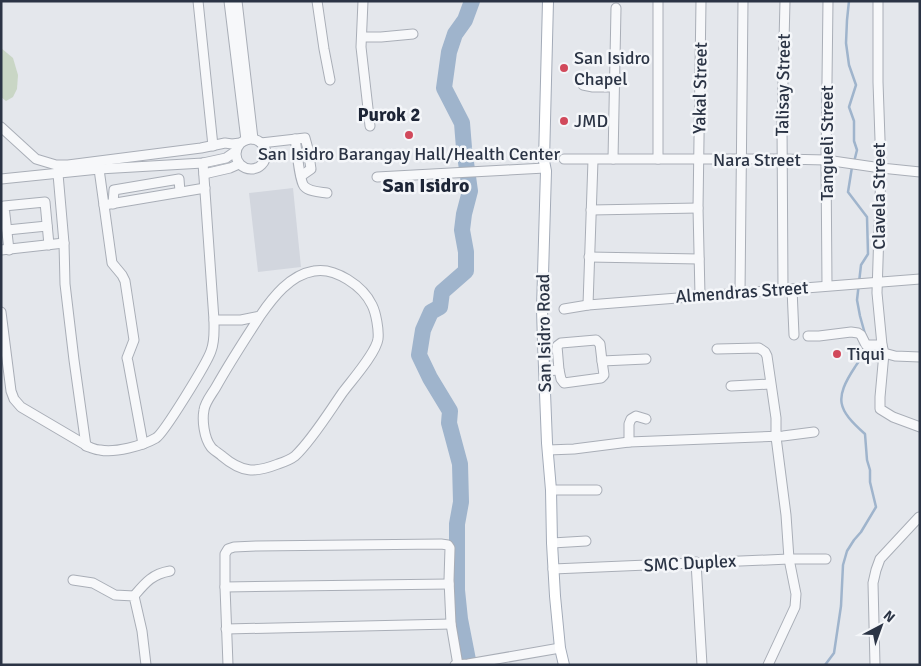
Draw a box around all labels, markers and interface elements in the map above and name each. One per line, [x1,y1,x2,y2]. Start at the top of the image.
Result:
street label: Talisay Street [771,33,795,137]
street label: Yakal Street [688,42,712,134]
place label: San Isidro Chapel [574,47,650,90]
marker: San Isidro Chapel [558,62,570,74]
street label: Tangueli Street [816,85,838,201]
district label: Purok 2 [358,103,421,127]
place label: JMD [574,110,608,132]
marker: JMD [558,115,570,127]
marker: San Isidro Barangay Hall/Health Center [403,129,415,141]
street label: Clavela Street [868,142,890,250]
place label: San Isidro Barangay Hall/Health Center [258,143,560,165]
street label: Nara Street [713,149,801,171]
district label: San Isidro [383,173,469,198]
street label: San Isidro Road [532,273,556,393]
street label: Almendras Street [675,276,809,308]
place label: Tiqui [847,343,885,365]
marker: Tiqui [831,348,843,360]
street label: SMC Duplex [643,550,738,576]
north arrow [856,601,906,651]
text: N [880,607,898,626]

